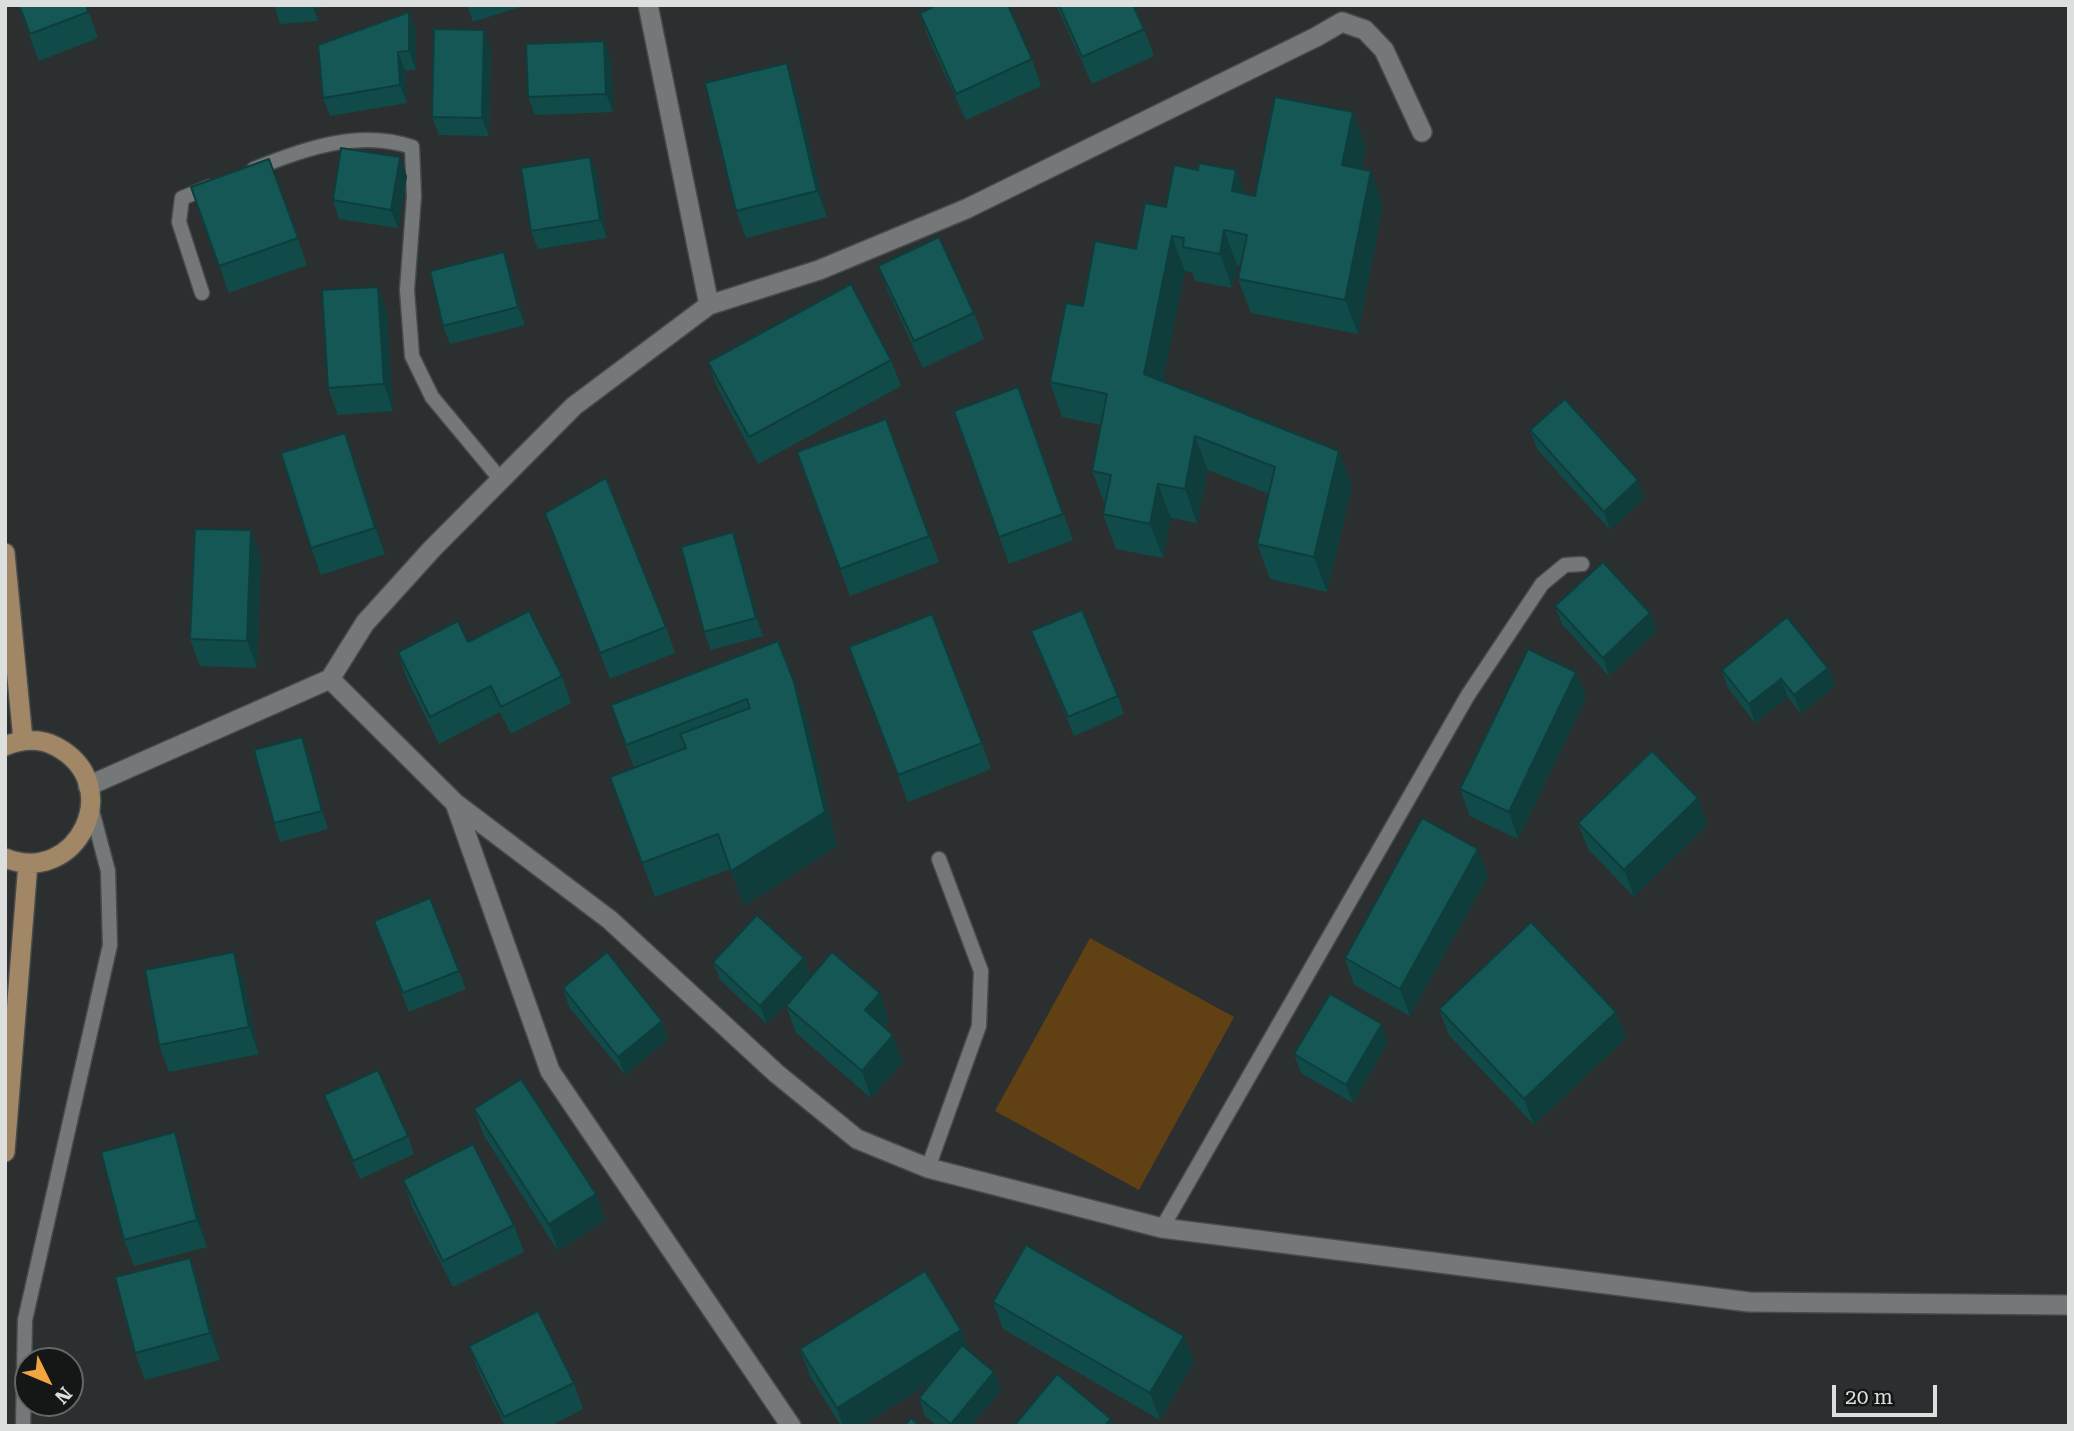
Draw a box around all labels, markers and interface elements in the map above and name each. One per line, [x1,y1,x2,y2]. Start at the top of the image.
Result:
north arrow [14,1347,84,1417]
scale bar [1836,1372,1941,1416]
text: N [50,1382,77,1408]
text: 20 m [1845,1385,1893,1409]

